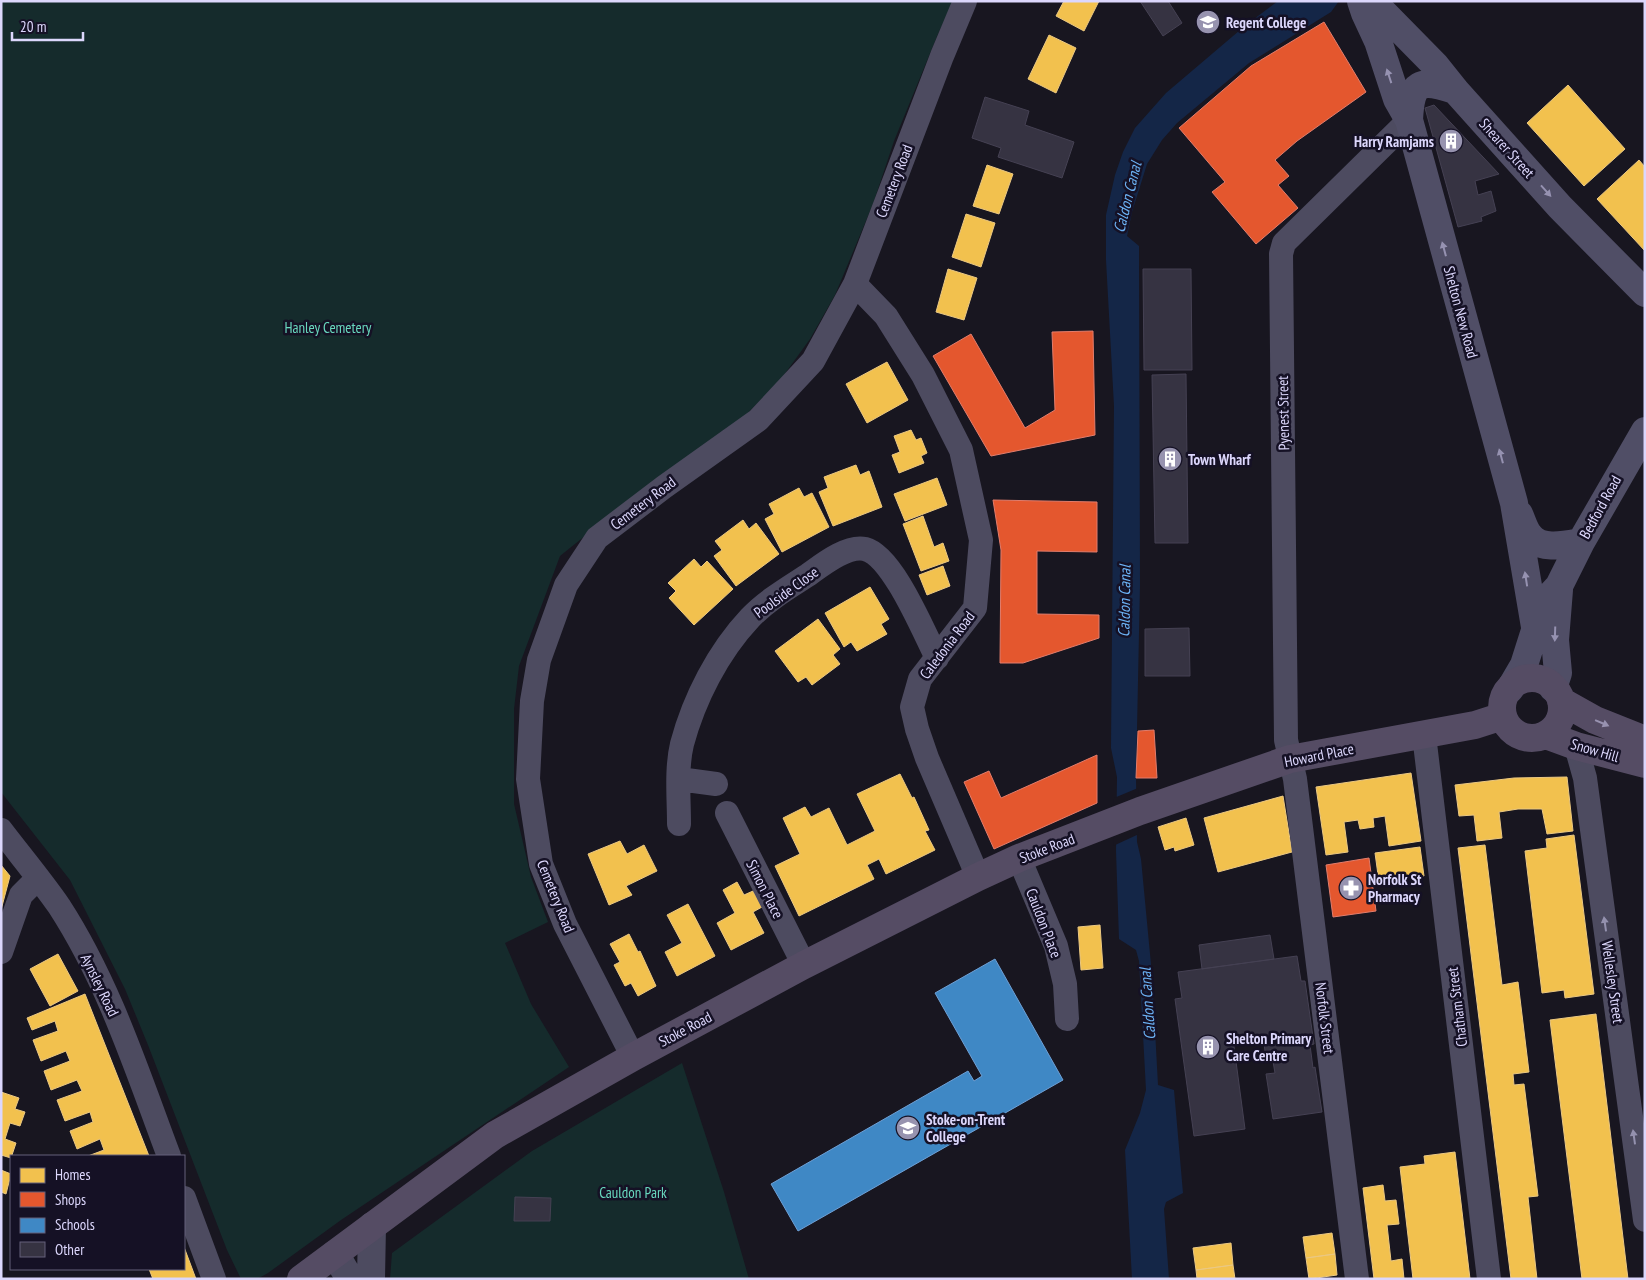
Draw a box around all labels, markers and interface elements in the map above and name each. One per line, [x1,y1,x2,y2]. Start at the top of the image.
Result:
school or university icon: Regent College [1195,9,1221,35]
scale bar [12,10,84,42]
place label: Regent College [1226,13,1306,32]
text: 20 m [20,17,46,36]
one-way arrow [1385,68,1393,83]
street label: Shearer Street [1475,114,1539,182]
building icon: Harry Ramjams [1438,128,1464,154]
place label: Harry Ramjams [1354,132,1434,151]
street label: Cemetery Road [871,142,917,220]
water label: Caldon Canal [1109,158,1146,234]
one-way arrow [1540,185,1552,197]
one-way arrow [1440,241,1448,256]
street label: Shelton New Road [1440,264,1482,360]
park label: Hanley Cemetery [284,318,372,337]
street label: Pyenest Street [1273,375,1293,451]
building icon: Town Wharf [1157,446,1183,472]
one-way arrow [1497,449,1505,464]
place label: Town Wharf [1188,450,1252,469]
street label: Cemetery Road [607,472,679,534]
street label: Bedford Road [1575,472,1625,542]
street label: Poolside Close [750,562,822,622]
water label: Caldon Canal [1113,563,1135,637]
one-way arrow [1522,571,1530,587]
street label: Caledonia Road [915,607,979,683]
one-way arrow [1551,627,1559,643]
one-way arrow [1595,719,1609,727]
street label: Snow Hill [1569,734,1622,766]
street label: Howard Place [1283,739,1355,771]
street label: Stoke Road [1017,829,1077,867]
street label: Cemetery Road [533,857,579,935]
street label: Simon Place [742,857,788,921]
place label: Norfolk St Pharmacy [1368,870,1422,906]
pharmacy icon: Norfolk St Pharmacy [1338,875,1364,901]
street label: Cauldon Place [1022,886,1066,960]
one-way arrow [1601,916,1609,932]
street label: Wellesley Street [1598,940,1628,1024]
street label: Aynsley Road [77,951,123,1019]
water label: Caldon Canal [1134,966,1159,1041]
street label: Chatham Street [1443,966,1471,1048]
street label: Norfolk Street [1311,981,1339,1055]
street label: Stoke Road [655,1007,715,1051]
place label: Shelton Primary Care Centre [1226,1029,1312,1065]
building icon: Shelton Primary Care Centre [1195,1034,1221,1060]
place label: Stoke-on-Trent College [926,1110,1006,1146]
school or university icon: Stoke-on-Trent College [895,1115,921,1141]
one-way arrow [1629,1129,1637,1145]
legend [10,1155,185,1270]
text: Homes [55,1165,91,1184]
park label: Cauldon Park [599,1183,667,1202]
text: Shops [55,1190,86,1209]
text: Schools [55,1215,95,1234]
text: Other [55,1240,85,1259]

